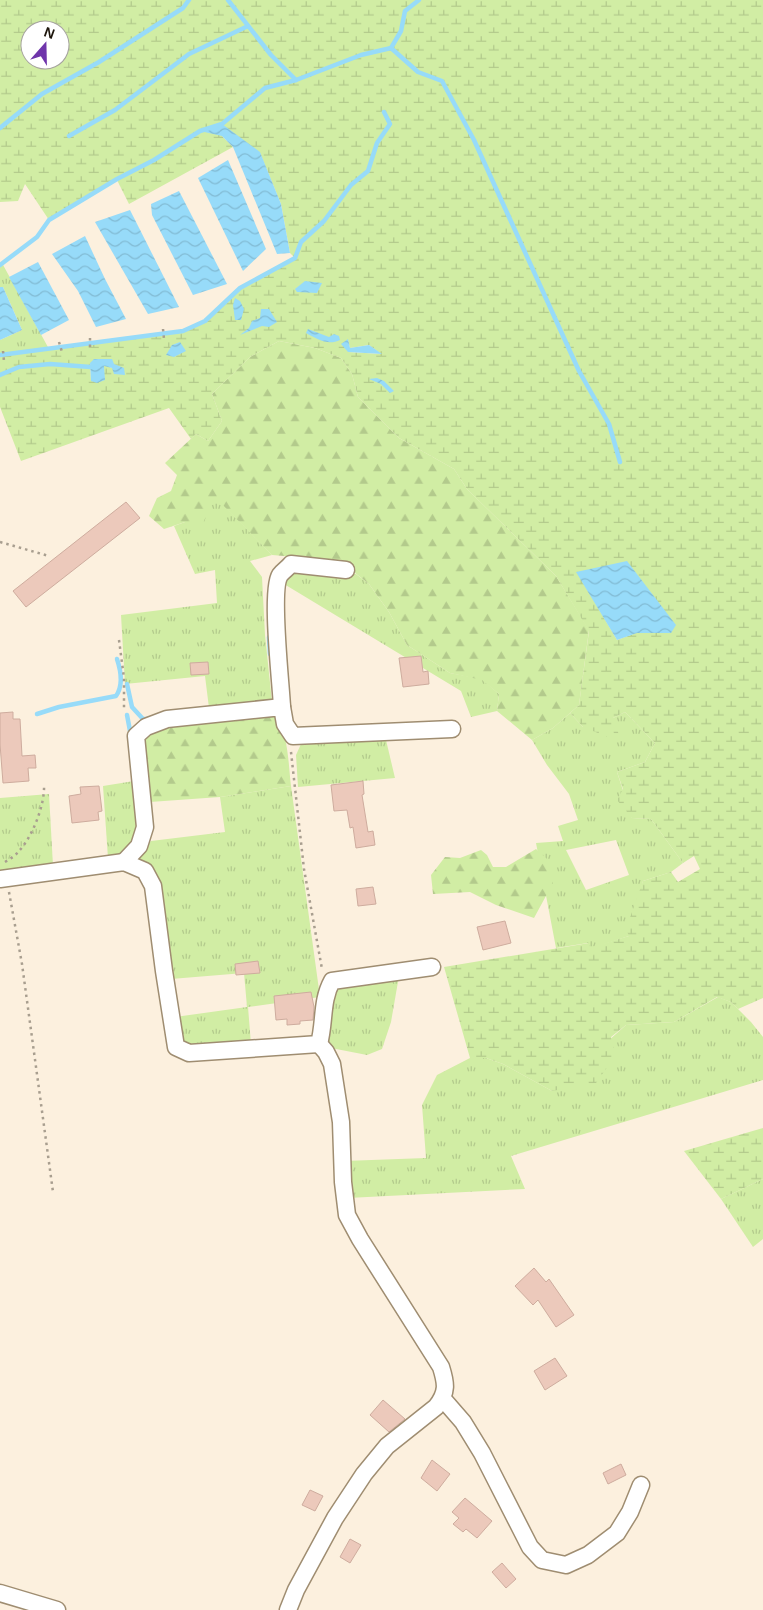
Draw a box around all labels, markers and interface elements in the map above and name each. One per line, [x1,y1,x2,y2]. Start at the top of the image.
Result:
north arrow [20,20,70,70]
text: N [42,24,57,42]

